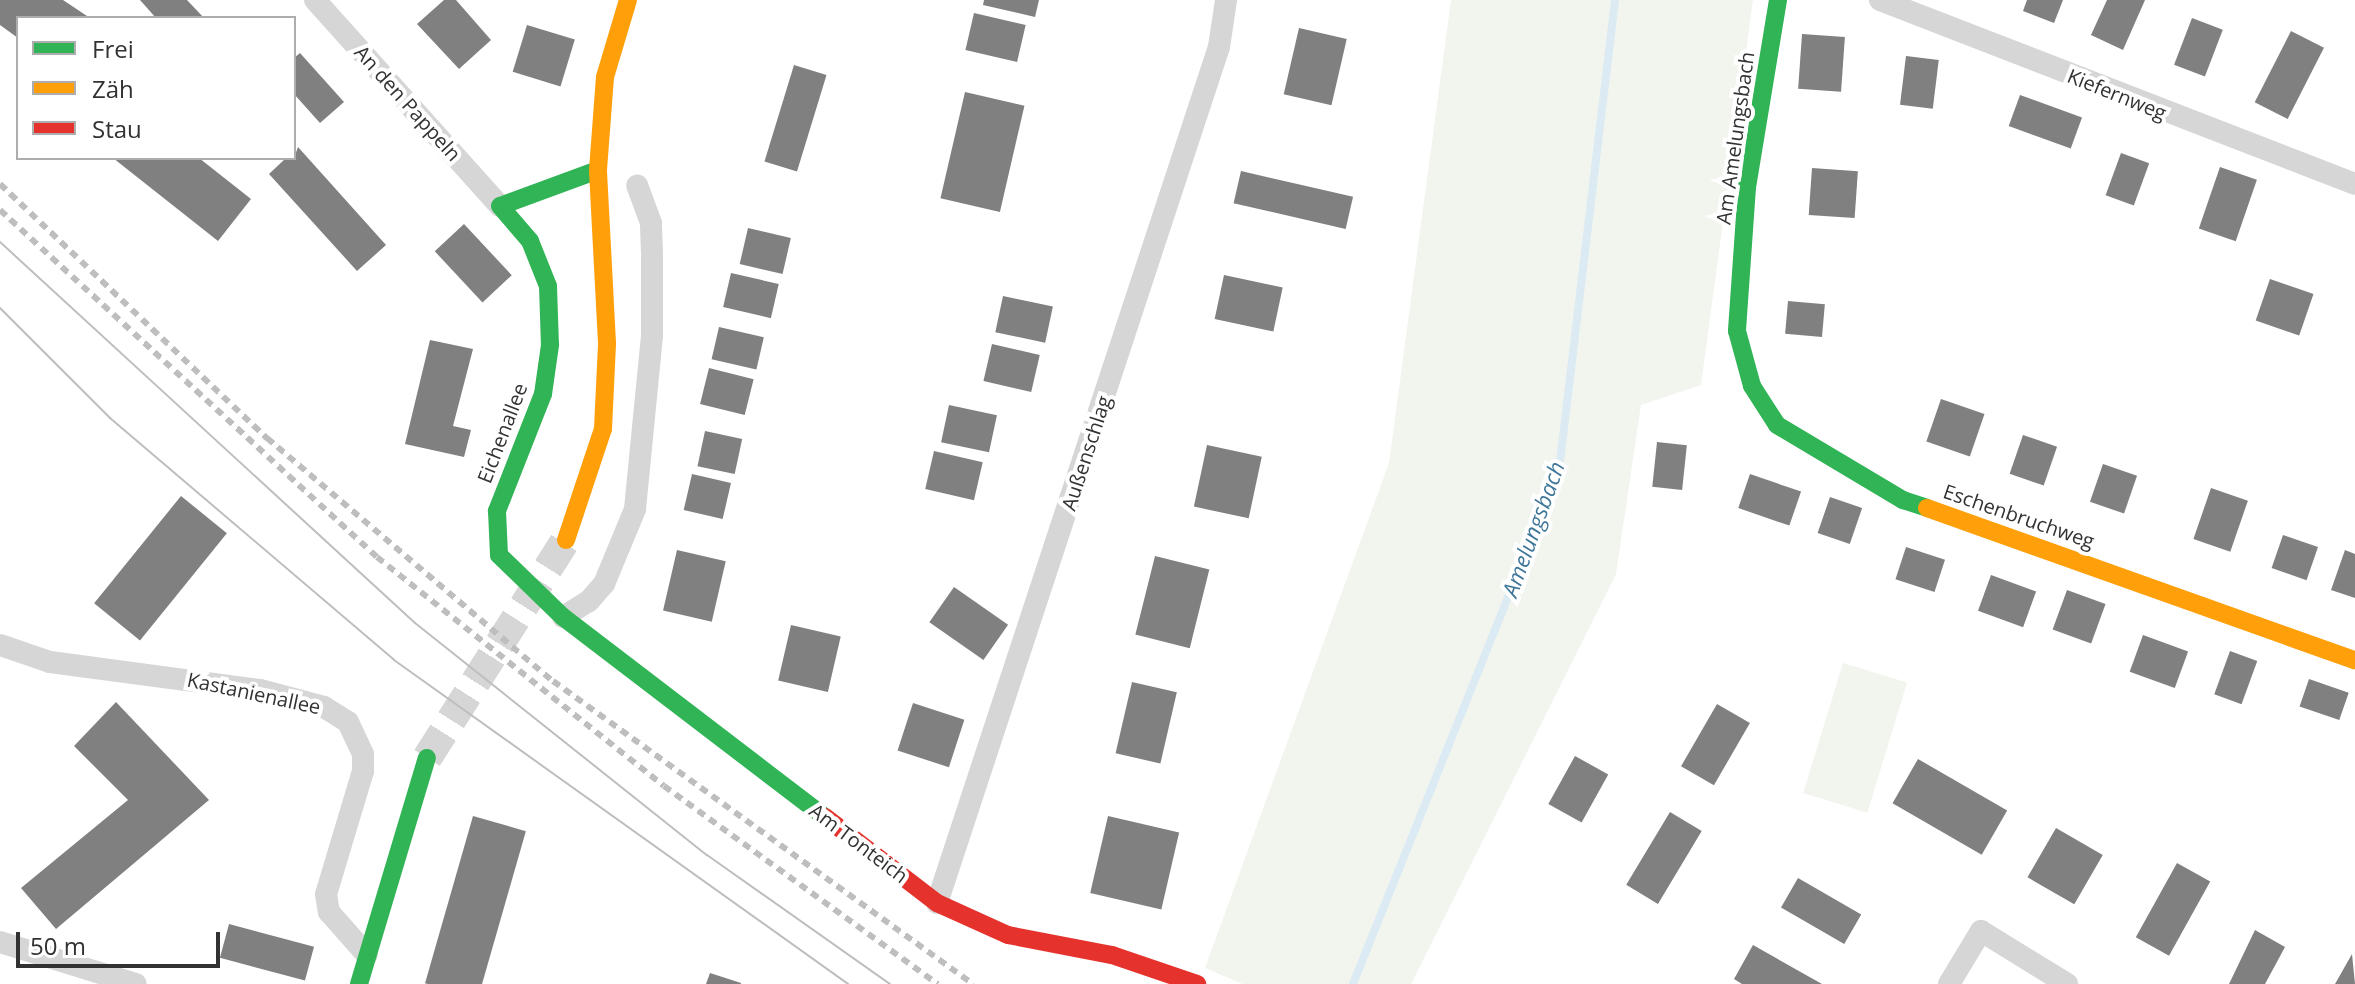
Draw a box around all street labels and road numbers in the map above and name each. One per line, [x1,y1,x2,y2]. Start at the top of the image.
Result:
street label: An den Pappeln [350,40,466,166]
street label: Am Amelungsbach [1711,50,1759,226]
street label: Kiefernweg [2064,63,2170,125]
street label: Eichenallee [472,380,532,486]
street label: Außenschlag [1056,393,1116,513]
street label: Eschenbruchweg [1940,479,2098,553]
street label: Kastanienallee [185,667,323,719]
street label: Am Tonteich [805,798,913,888]

